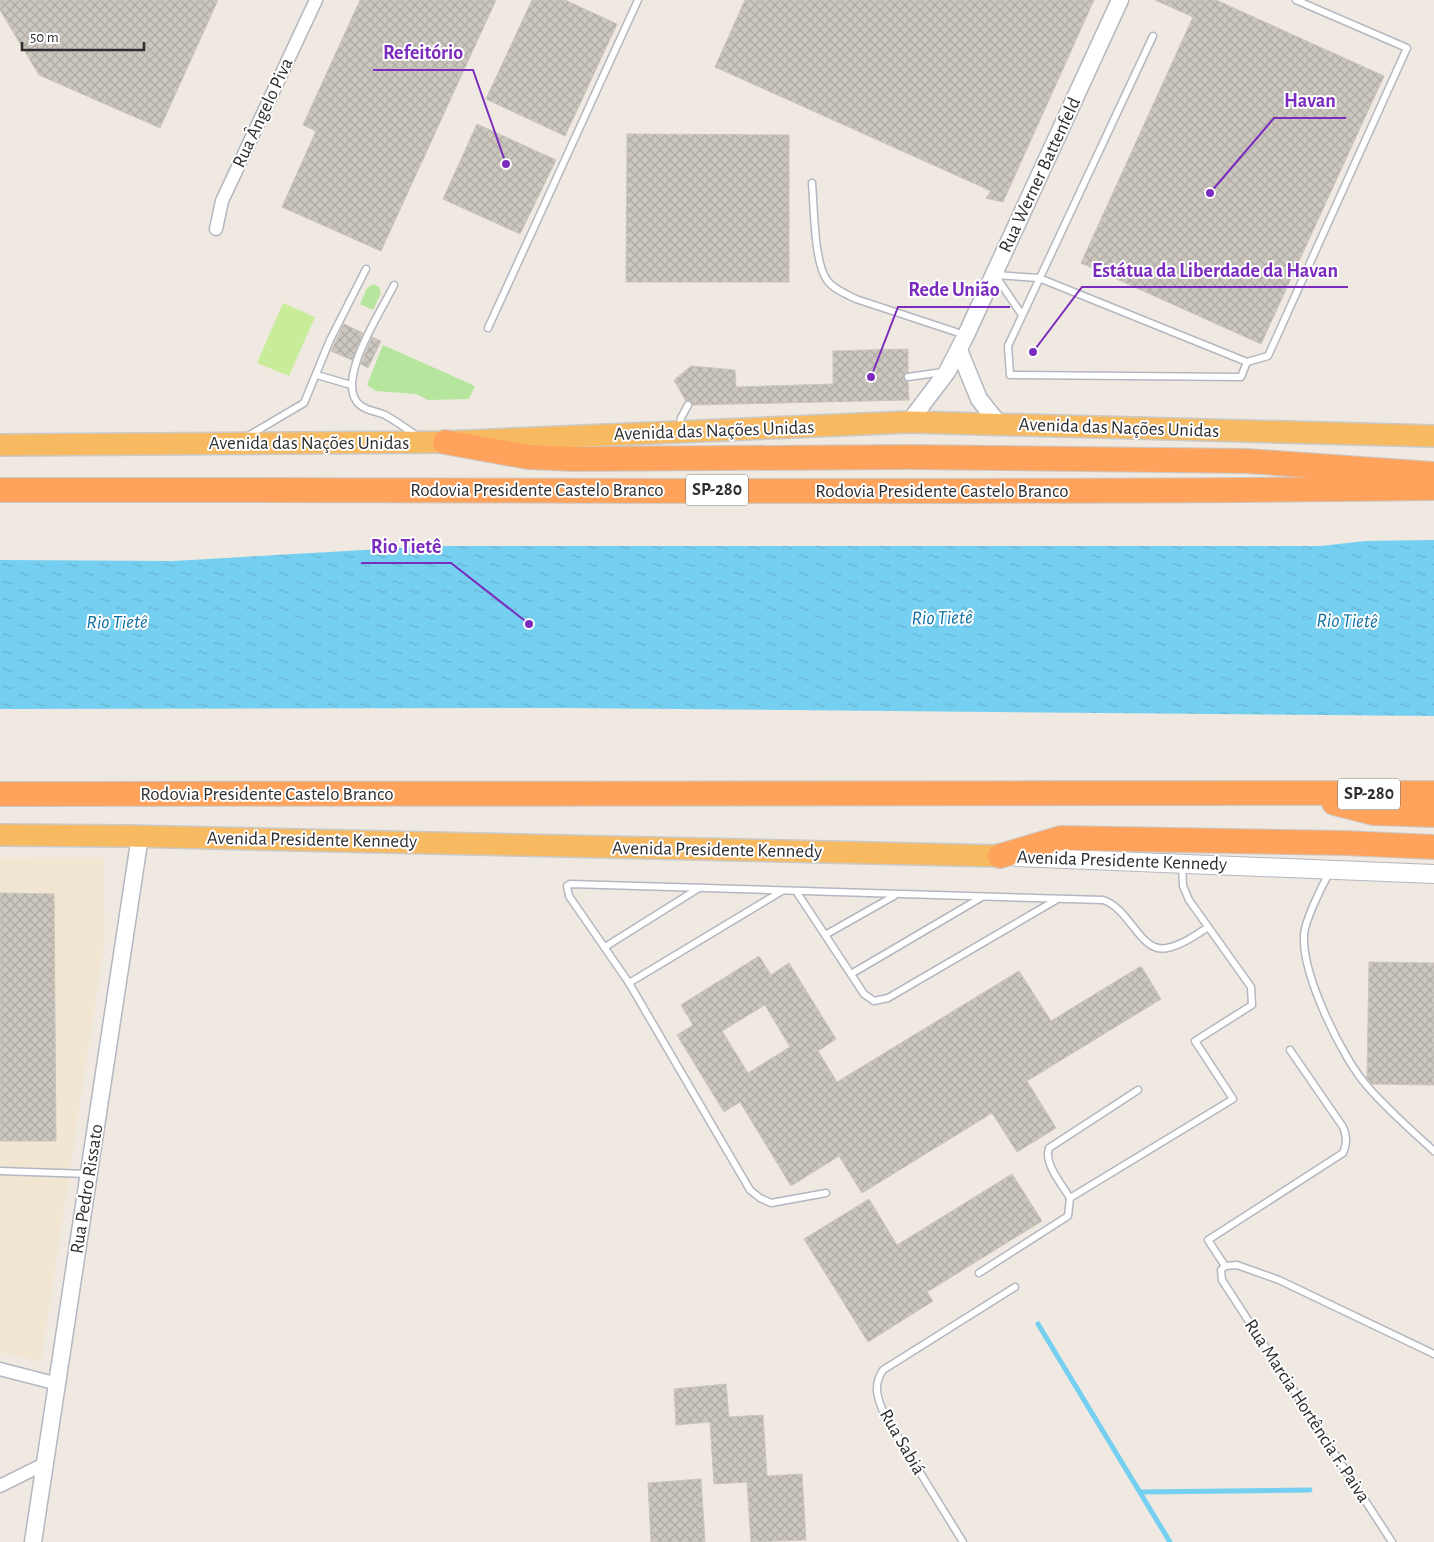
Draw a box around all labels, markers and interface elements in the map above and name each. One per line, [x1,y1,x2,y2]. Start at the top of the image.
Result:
scale bar [22,20,145,52]
text: 50 m [30,30,59,45]
callout: Refeitório [373,35,473,70]
text: Refeitório [383,43,463,63]
street label: Rua Ângelo Piva [228,54,297,171]
callout: Havan [1274,83,1346,118]
text: Havan [1284,91,1336,111]
street label: Rua Werner Battenfeld [996,94,1084,255]
callout: Estátua da Liberdade da Havan [1082,252,1348,287]
text: Estátua da Liberdade da Havan [1092,261,1338,281]
callout: Rede União [898,272,1010,307]
text: Rede União [908,280,1000,300]
street label: Avenida das Nações Unidas [1018,415,1220,441]
street label: Avenida das Nações Unidas [613,418,815,444]
street label: Avenida das Nações Unidas [209,434,409,453]
road number: SP-280 [686,474,748,506]
street label: Rodovia Presidente Castelo Branco [410,481,664,500]
street label: Rodovia Presidente Castelo Branco [815,482,1069,501]
callout: Rio Tietê [361,528,451,563]
text: Rio Tietê [371,537,441,557]
water label: Rio Tietê [911,607,973,629]
water label: Rio Tietê [1316,610,1378,632]
water label: Rio Tietê [86,612,148,632]
road number: SP-280 [1338,779,1400,810]
street label: Rodovia Presidente Castelo Branco [140,785,394,804]
street label: Avenida Presidente Kennedy [207,829,417,851]
street label: Avenida Presidente Kennedy [612,839,822,861]
street label: Avenida Presidente Kennedy [1017,848,1227,874]
street label: Rua Pedro Rissato [67,1123,107,1255]
street label: Rua Marcia Hortência F. Paiva [1241,1316,1373,1506]
street label: Rua Sabiá [876,1406,928,1478]

